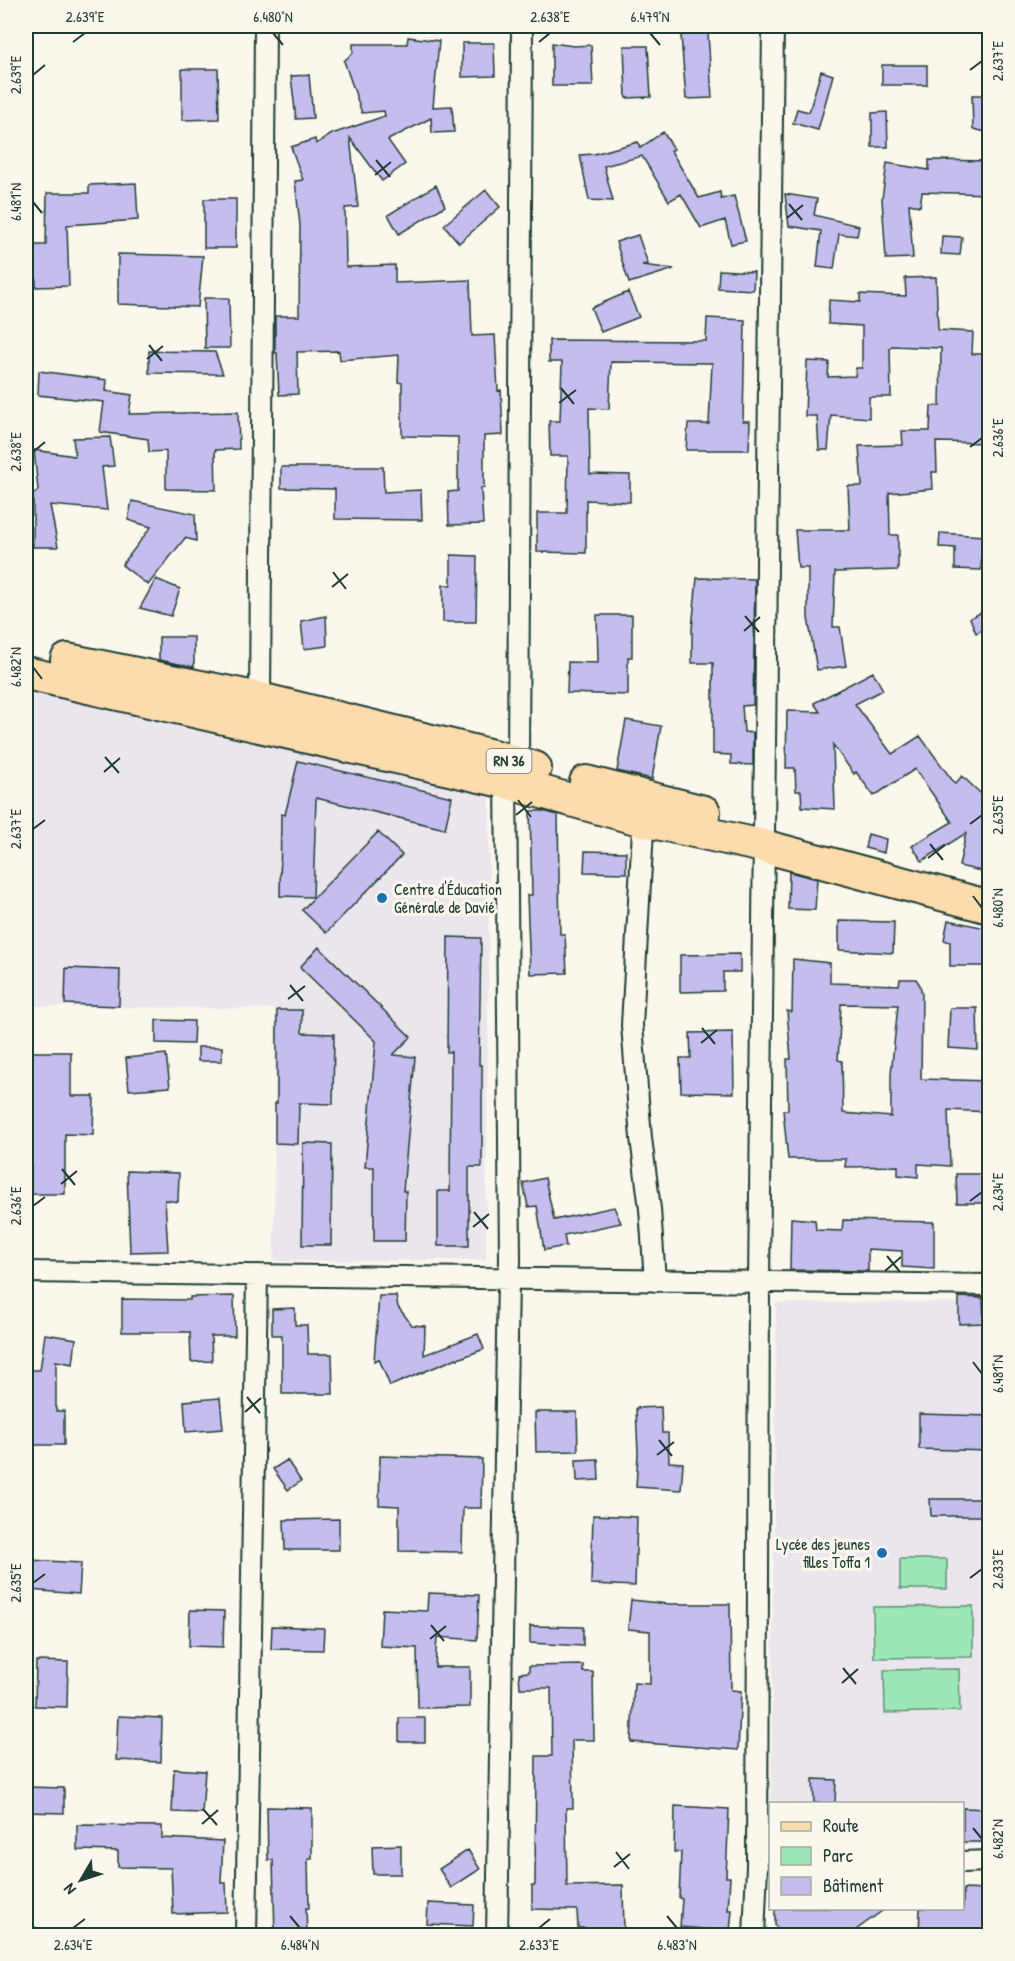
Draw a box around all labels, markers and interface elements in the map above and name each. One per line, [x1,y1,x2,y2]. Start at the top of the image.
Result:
text: 2.639°E [66,6,105,27]
text: 6.480°N [253,6,293,27]
text: 2.638°E [530,6,570,27]
text: 6.479°N [630,6,670,27]
text: 2.637°E [987,40,1008,81]
text: 2.639°E [5,55,26,94]
text: 6.481°N [5,183,26,221]
text: 2.636°E [987,418,1008,458]
text: 2.638°E [5,432,26,472]
text: 6.482°N [5,647,26,687]
road number: RN 36 [486,749,532,773]
text: 2.635°E [987,795,1008,835]
text: 2.637°E [5,808,26,849]
place label: Centre d'Éducation Générale de Davié [394,878,502,918]
text: 6.480°N [987,888,1008,928]
marker: Centre d'Éducation Générale de Davié [375,891,389,905]
text: 2.634°E [987,1172,1008,1211]
text: 2.636°E [5,1186,26,1226]
text: 6.481°N [987,1355,1008,1393]
place label: Lycée des jeunes filles Toffa 1 [776,1533,870,1573]
marker: Lycée des jeunes filles Toffa 1 [875,1546,889,1560]
text: 2.633°E [987,1549,1008,1589]
text: 2.635°E [5,1563,26,1603]
legend [769,1802,964,1910]
text: Route [823,1813,859,1838]
text: 6.482°N [987,1819,1008,1859]
text: Parc [823,1843,853,1868]
north arrow [51,1850,111,1910]
text: Bâtiment [823,1873,884,1898]
text: N [58,1879,81,1900]
text: 2.634°E [54,1934,93,1955]
text: 6.484°N [281,1934,319,1955]
text: 2.633°E [519,1934,559,1955]
text: 6.483°N [657,1934,697,1955]

